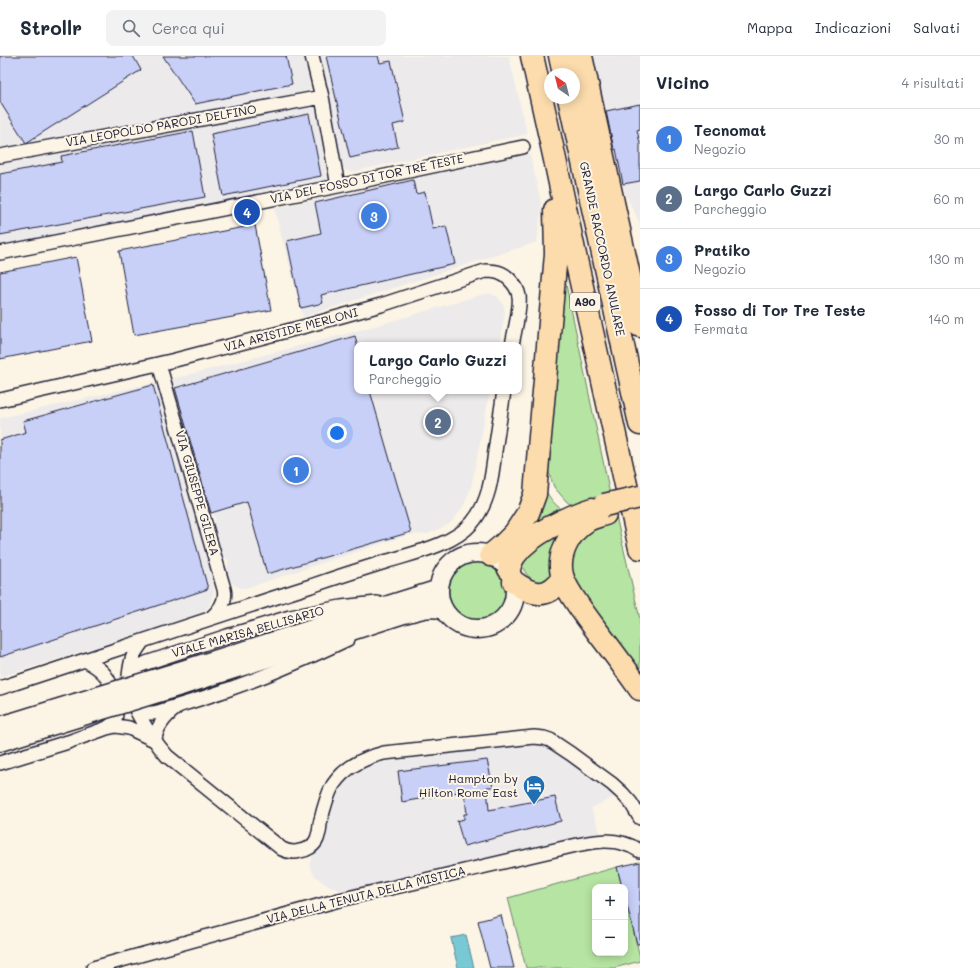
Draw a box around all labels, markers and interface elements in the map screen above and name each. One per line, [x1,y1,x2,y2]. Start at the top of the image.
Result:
search box [106,10,386,46]
text: Strollr [20,15,82,40]
icon: search [120,17,142,39]
text: Cerca qui [152,18,225,38]
text: Mappa [747,18,793,37]
text: Indicazioni [815,18,891,37]
text: Salvati [913,18,960,37]
north arrow [544,68,580,104]
text: Vicino [656,71,709,93]
text: 4 risultati [901,74,964,91]
street label: VIA LEOPOLDO PARODI DELFINO [64,100,258,150]
text: Tecnomat [694,120,766,140]
text: 1 [666,130,672,147]
text: 30 m [934,130,964,147]
text: Negozio [694,140,746,157]
street label: VIA DEL FOSSO DI TOR TRE TESTE [269,150,465,206]
street label: GRANDE RACCORDO ANULARE [577,160,629,338]
text: Largo Carlo Guzzi [694,180,832,200]
text: 2 [665,190,673,207]
text: 60 m [934,190,964,207]
pin: 4 [234,197,260,227]
text: Parcheggio [694,200,766,217]
pin: 3 [361,201,387,231]
text: Pratiko [694,240,750,260]
text: 3 [665,250,673,267]
text: 130 m [928,250,964,267]
text: Negozio [694,260,746,277]
road number: A90 [570,293,600,311]
text: Fosso di Tor Tre Teste [694,300,865,320]
street label: VIA ARISTIDE MERLONI [222,303,360,355]
text: 4 [665,310,673,327]
text: 140 m [928,310,964,327]
text: Fermata [694,320,748,337]
popup [354,342,522,394]
text: Largo Carlo Guzzi [369,350,507,370]
text: Parcheggio [369,370,441,387]
pin: 2 [425,407,451,437]
your location [327,423,347,443]
street label: VIA GIUSEPPE GILERA [172,428,224,557]
pin: 1 [283,455,309,485]
street label: VIALE MARISA BELLISARIO [170,602,326,660]
place label: Hampton by Hilton Rome East [419,770,518,800]
hotel icon: Hampton by Hilton Rome East [521,773,547,806]
street label: VIA DELLA TENUTA DELLA MISTICA [265,862,467,927]
map controls [592,884,628,956]
button: + [592,884,628,920]
button: − [592,920,628,956]

